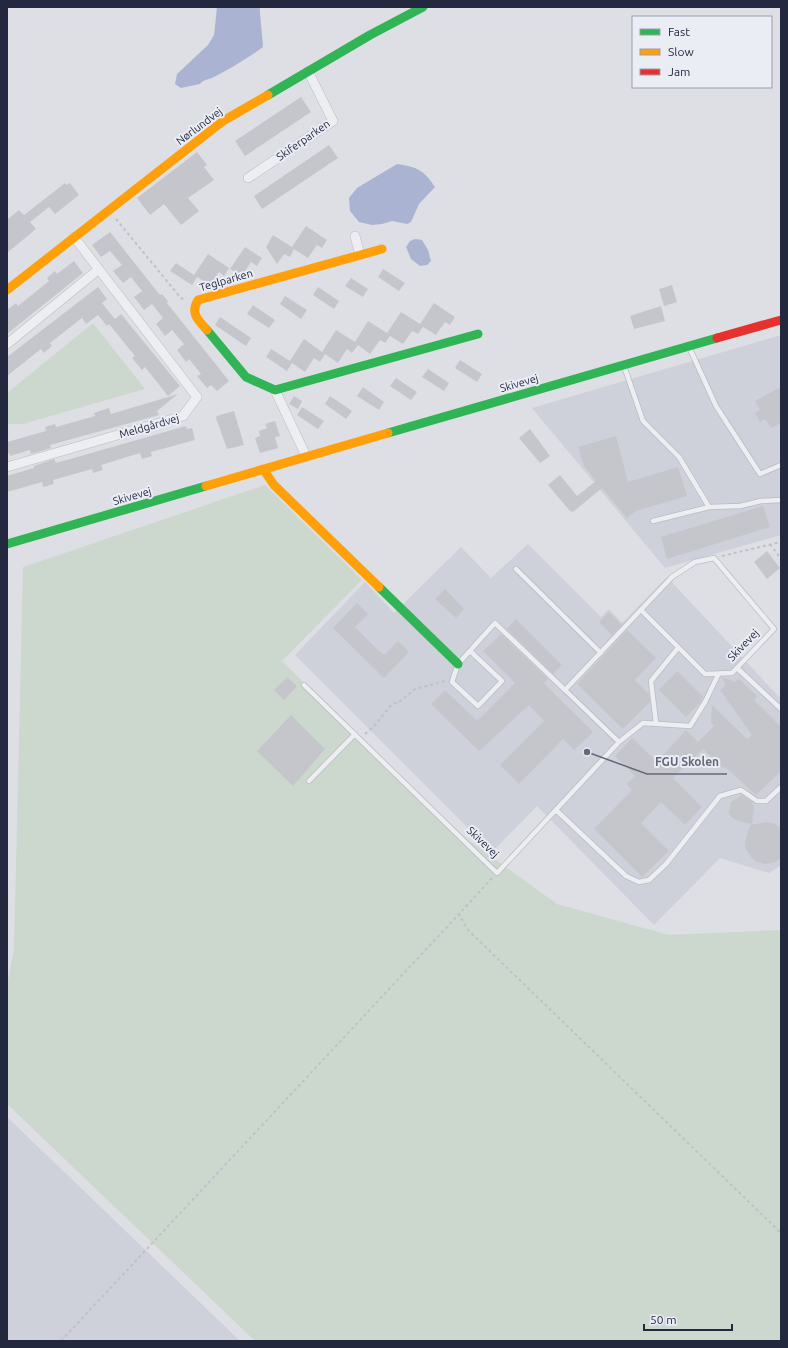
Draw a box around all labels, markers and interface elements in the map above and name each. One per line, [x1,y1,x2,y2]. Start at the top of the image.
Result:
legend [632,16,772,88]
text: Fast [668,25,690,38]
text: Slow [668,45,694,58]
text: Jam [668,65,690,78]
street label: Nørlundvej [174,105,224,147]
street label: Skiferparken [274,117,332,163]
street label: Teglparken [198,267,254,293]
street label: Skivevej [498,372,540,394]
street label: Meldgårdvej [118,412,180,440]
street label: Skivevej [111,485,153,507]
street label: Skivevej [725,627,761,663]
callout: FGU Skolen [647,750,727,774]
text: FGU Skolen [655,755,719,768]
street label: Skivevej [465,824,501,860]
scale bar [644,1306,732,1332]
text: 50 m [650,1313,677,1326]

